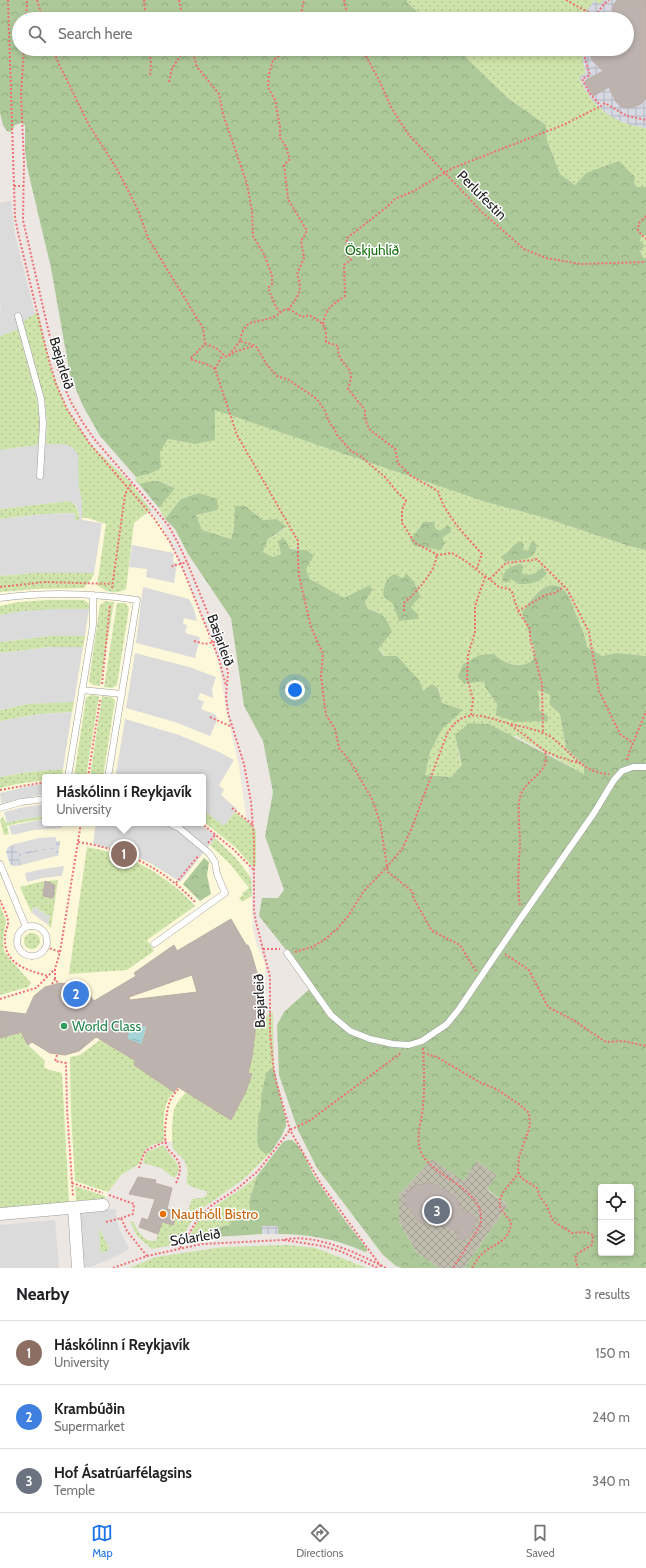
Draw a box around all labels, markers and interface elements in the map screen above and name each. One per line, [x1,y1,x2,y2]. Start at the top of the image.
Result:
search box [12,12,634,56]
icon: search [26,23,48,45]
text: Search here [58,25,133,43]
street label: Perlufestin [453,166,511,224]
park label: Öskjuhlíð [345,241,399,259]
street label: Bæjarleið [45,335,79,391]
street label: Bæjarleið [203,612,239,668]
your location [285,680,305,700]
popup [42,774,206,826]
text: Háskólinn í Reykjavík [56,783,192,801]
text: University [56,801,111,817]
pin: 1 [111,839,137,869]
street label: Bæjarleið [249,974,269,1028]
pin: 2 [63,979,89,1009]
place label: World Class [72,1017,141,1035]
marker: World Class [59,1021,69,1031]
map controls [598,1184,634,1256]
button: locate [598,1184,634,1220]
pin: 3 [424,1196,450,1226]
place label: Nauthóll Bistro [171,1205,259,1223]
marker: Nauthóll Bistro [158,1209,168,1219]
button: layers [598,1220,634,1256]
street label: Sólarleið [168,1224,222,1250]
text: Nearby [16,1284,69,1304]
text: 3 results [584,1286,630,1302]
text: Háskólinn í Reykjavík [54,1336,190,1354]
text: 1 [27,1345,31,1361]
text: 150 m [595,1345,630,1361]
text: University [54,1354,109,1370]
text: Krambúðin [54,1400,125,1418]
text: 2 [26,1409,32,1425]
text: 240 m [592,1409,630,1425]
text: Supermarket [54,1418,125,1434]
text: Hof Ásatrúarfélagsins [54,1464,192,1482]
text: 3 [25,1473,33,1489]
text: 340 m [592,1473,630,1489]
text: Temple [54,1482,95,1498]
tab: Map [91,1522,113,1560]
tab: Directions [296,1522,343,1560]
tab: Saved [526,1522,555,1560]

